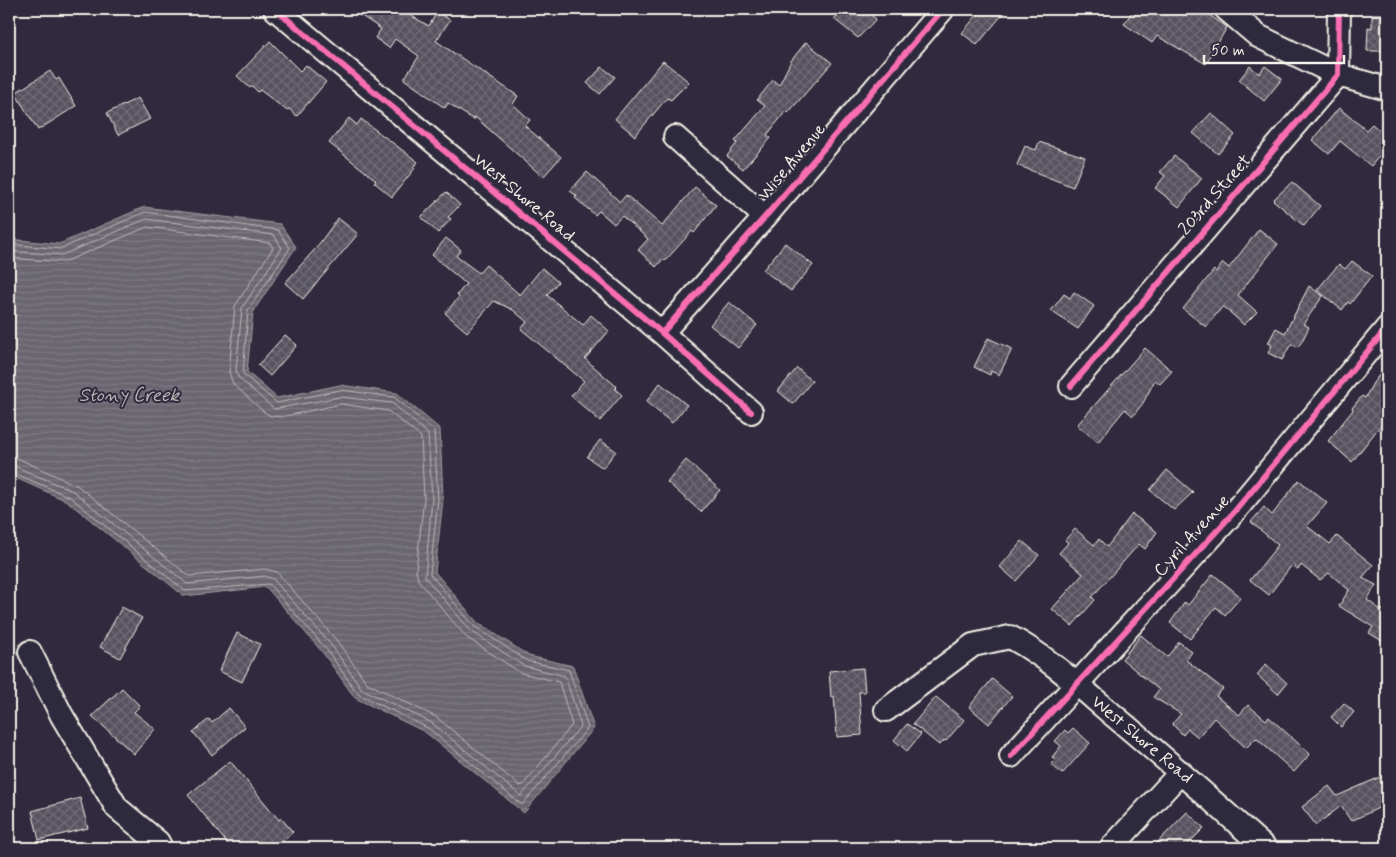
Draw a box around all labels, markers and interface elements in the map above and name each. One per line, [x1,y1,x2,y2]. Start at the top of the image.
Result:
scale bar [1204,32,1344,64]
text: 50 m [1211,41,1245,61]
street label: Wise Avenue [752,118,832,206]
street label: West Shore Road [468,148,580,248]
street label: 203rd Street [1173,149,1257,241]
water label: Stony Creek [79,383,181,408]
street label: Cyril Avenue [1149,490,1235,582]
street label: West Shore Road [1086,690,1198,790]

